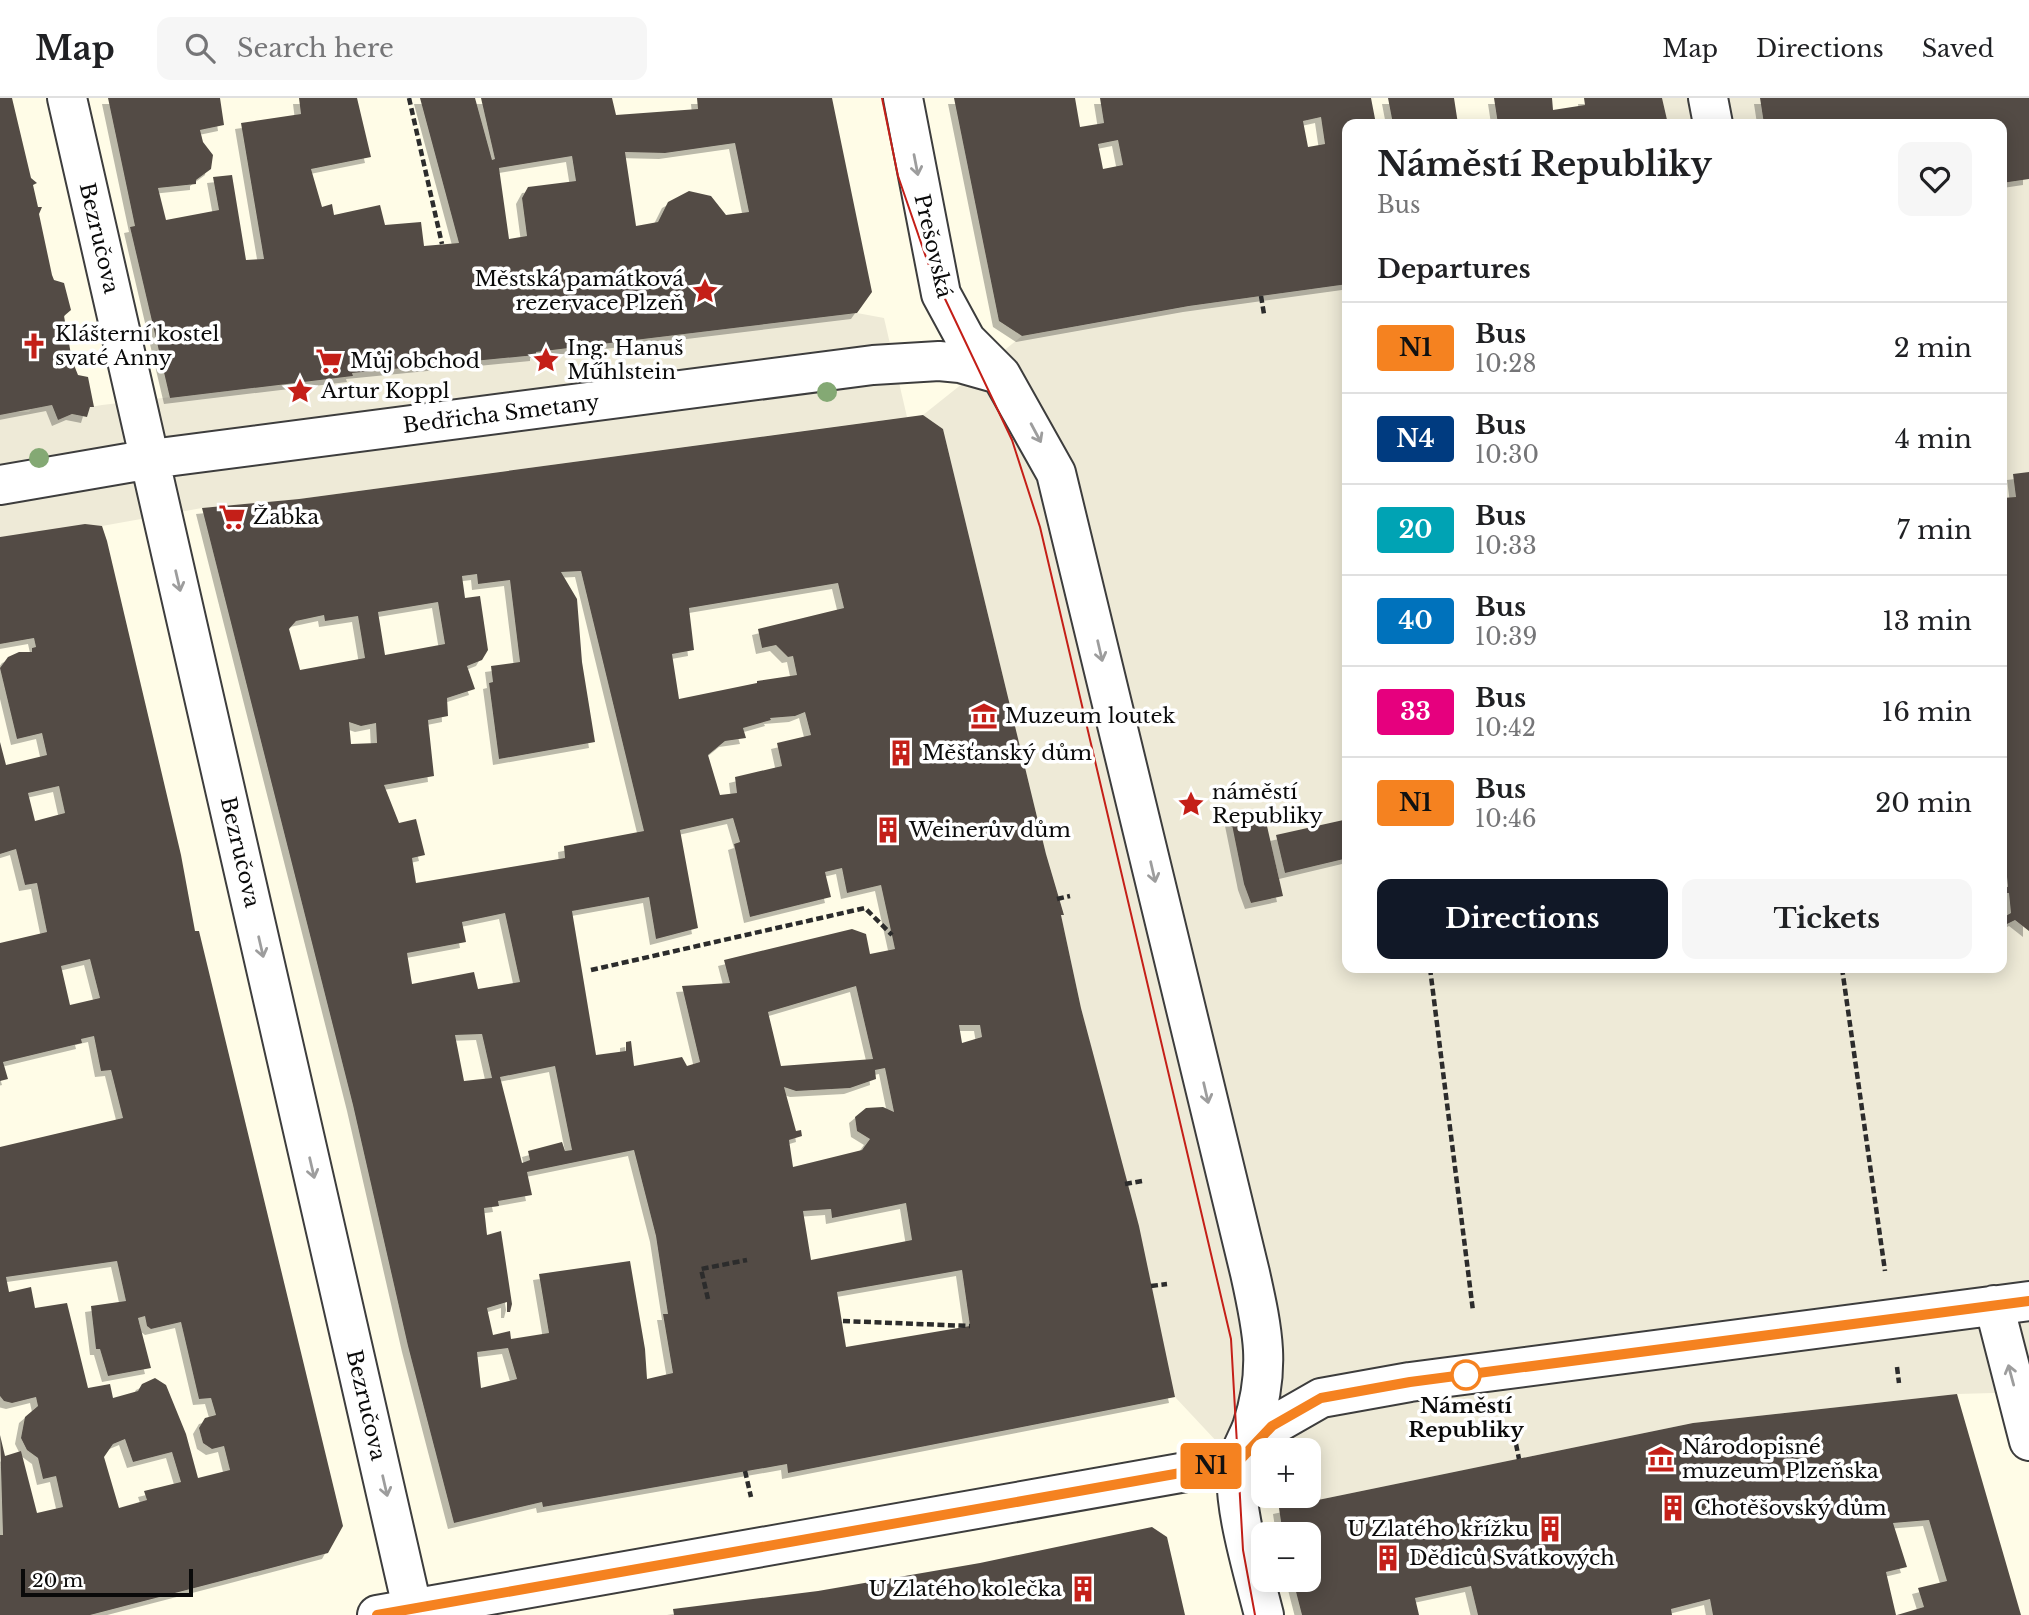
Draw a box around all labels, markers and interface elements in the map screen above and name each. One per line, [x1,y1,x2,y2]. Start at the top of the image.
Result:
search box [157,17,647,80]
text: Map [35,28,115,69]
icon: search [181,29,219,67]
text: Search here [237,32,394,64]
text: Map [1662,34,1718,63]
text: Directions [1756,34,1884,63]
text: Saved [1922,34,1994,63]
button: heart [1898,142,1972,216]
text: Náměstí Republiky [1377,144,1712,185]
one-way arrow [909,153,923,176]
street label: Bezručova [74,180,124,296]
text: Bus [1377,191,1420,219]
street label: Prešovská [908,192,958,301]
text: Departures [1377,253,1531,285]
place label: Městská památková rezervace Plzeň [475,266,684,316]
place icon: Městská památková rezervace Plzeň [690,276,720,306]
text: Bus [1475,318,1526,350]
place label: Klášterní kostel svaté Anny [55,321,219,371]
church icon: Klášterní kostel svaté Anny [19,331,49,361]
text: 2 min [1894,332,1972,364]
text: N1 [1399,333,1432,362]
place label: Ing. Hanuš Műhlstein [567,335,684,385]
place icon: Ing. Hanuš Műhlstein [531,345,561,375]
supermarket icon: Můj obchod [314,346,344,376]
place label: Můj obchod [350,348,480,374]
text: 10:28 [1475,350,1536,378]
place icon: Artur Koppl [285,376,315,406]
place label: Artur Koppl [320,378,450,404]
street label: Bedřicha Smetany [401,389,601,439]
text: Bus [1475,409,1526,441]
one-way arrow [1030,423,1044,443]
text: 4 min [1895,423,1972,455]
text: N4 [1396,424,1435,453]
text: 10:30 [1475,441,1539,469]
text: Bus [1475,500,1526,532]
supermarket icon: Žabka [217,502,247,532]
place label: Žabka [253,504,319,530]
text: 7 min [1897,514,1972,546]
text: 20 [1399,515,1432,544]
text: 10:33 [1475,532,1537,560]
one-way arrow [172,569,185,592]
text: Bus [1475,591,1526,623]
text: 13 min [1882,605,1972,637]
text: 40 [1398,606,1433,635]
text: 10:39 [1475,623,1537,651]
one-way arrow [1094,639,1107,662]
text: Bus [1475,682,1526,714]
text: 16 min [1882,696,1972,728]
text: 33 [1400,697,1431,726]
museum icon: Muzeum loutek [969,701,999,731]
place label: Muzeum loutek [1005,703,1175,729]
text: 10:42 [1475,714,1536,742]
building icon: Měšťanský dům [886,738,916,768]
place label: Měšťanský dům [922,740,1093,766]
text: Bus [1475,773,1526,805]
place label: náměstí Republiky [1212,779,1323,829]
text: 20 min [1875,787,1972,819]
text: N1 [1399,788,1432,817]
place icon: náměstí Republiky [1176,789,1206,819]
street label: Bezručova [215,794,265,910]
text: 10:46 [1475,805,1536,833]
building icon: Weinerův dům [873,815,903,845]
place label: Weinerův dům [908,817,1071,843]
one-way arrow [1147,860,1161,883]
button: Directions [1377,879,1668,959]
button: Tickets [1682,879,1972,959]
one-way arrow [256,935,269,957]
one-way arrow [1200,1081,1214,1104]
one-way arrow [306,1156,319,1179]
street label: Bezručova [341,1347,391,1463]
marker: Náměstí Republiky [1451,1360,1481,1390]
one-way arrow [2004,1364,2017,1386]
place label: Náměstí Republiky [1408,1393,1524,1443]
place label: Národopisné muzeum Plzeňska [1682,1434,1879,1484]
map controls [1251,1438,1321,1592]
button: + [1251,1438,1321,1508]
line badge: N1 [1180,1443,1242,1489]
museum icon: Národopisné muzeum Plzeňska [1646,1444,1676,1474]
text: N1 [1194,1451,1228,1480]
one-way arrow [378,1474,392,1497]
building icon: Chotěšovský dům [1658,1493,1688,1523]
place label: Chotěšovský dům [1694,1495,1887,1521]
building icon: U Zlatého křížku [1535,1514,1565,1544]
place label: U Zlatého křížku [1347,1516,1529,1542]
button: − [1251,1522,1321,1592]
building icon: Dědiců Svátkových [1373,1543,1403,1573]
place label: Dědiců Svátkových [1409,1545,1615,1571]
scale bar [21,1566,192,1598]
text: 20 m [32,1569,83,1592]
building icon: U Zlatého kolečka [1068,1574,1098,1604]
place label: U Zlatého kolečka [868,1576,1062,1602]

